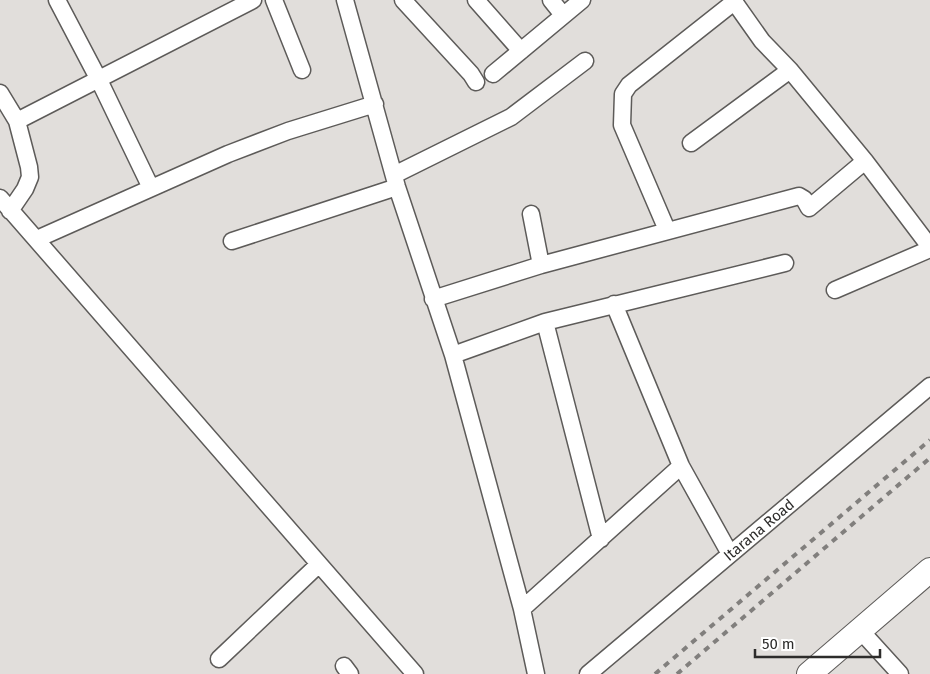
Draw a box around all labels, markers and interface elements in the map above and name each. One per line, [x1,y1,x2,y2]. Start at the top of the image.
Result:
street label: Itarana Road [720,495,798,565]
scale bar [755,626,880,658]
text: 50 m [762,635,795,653]

